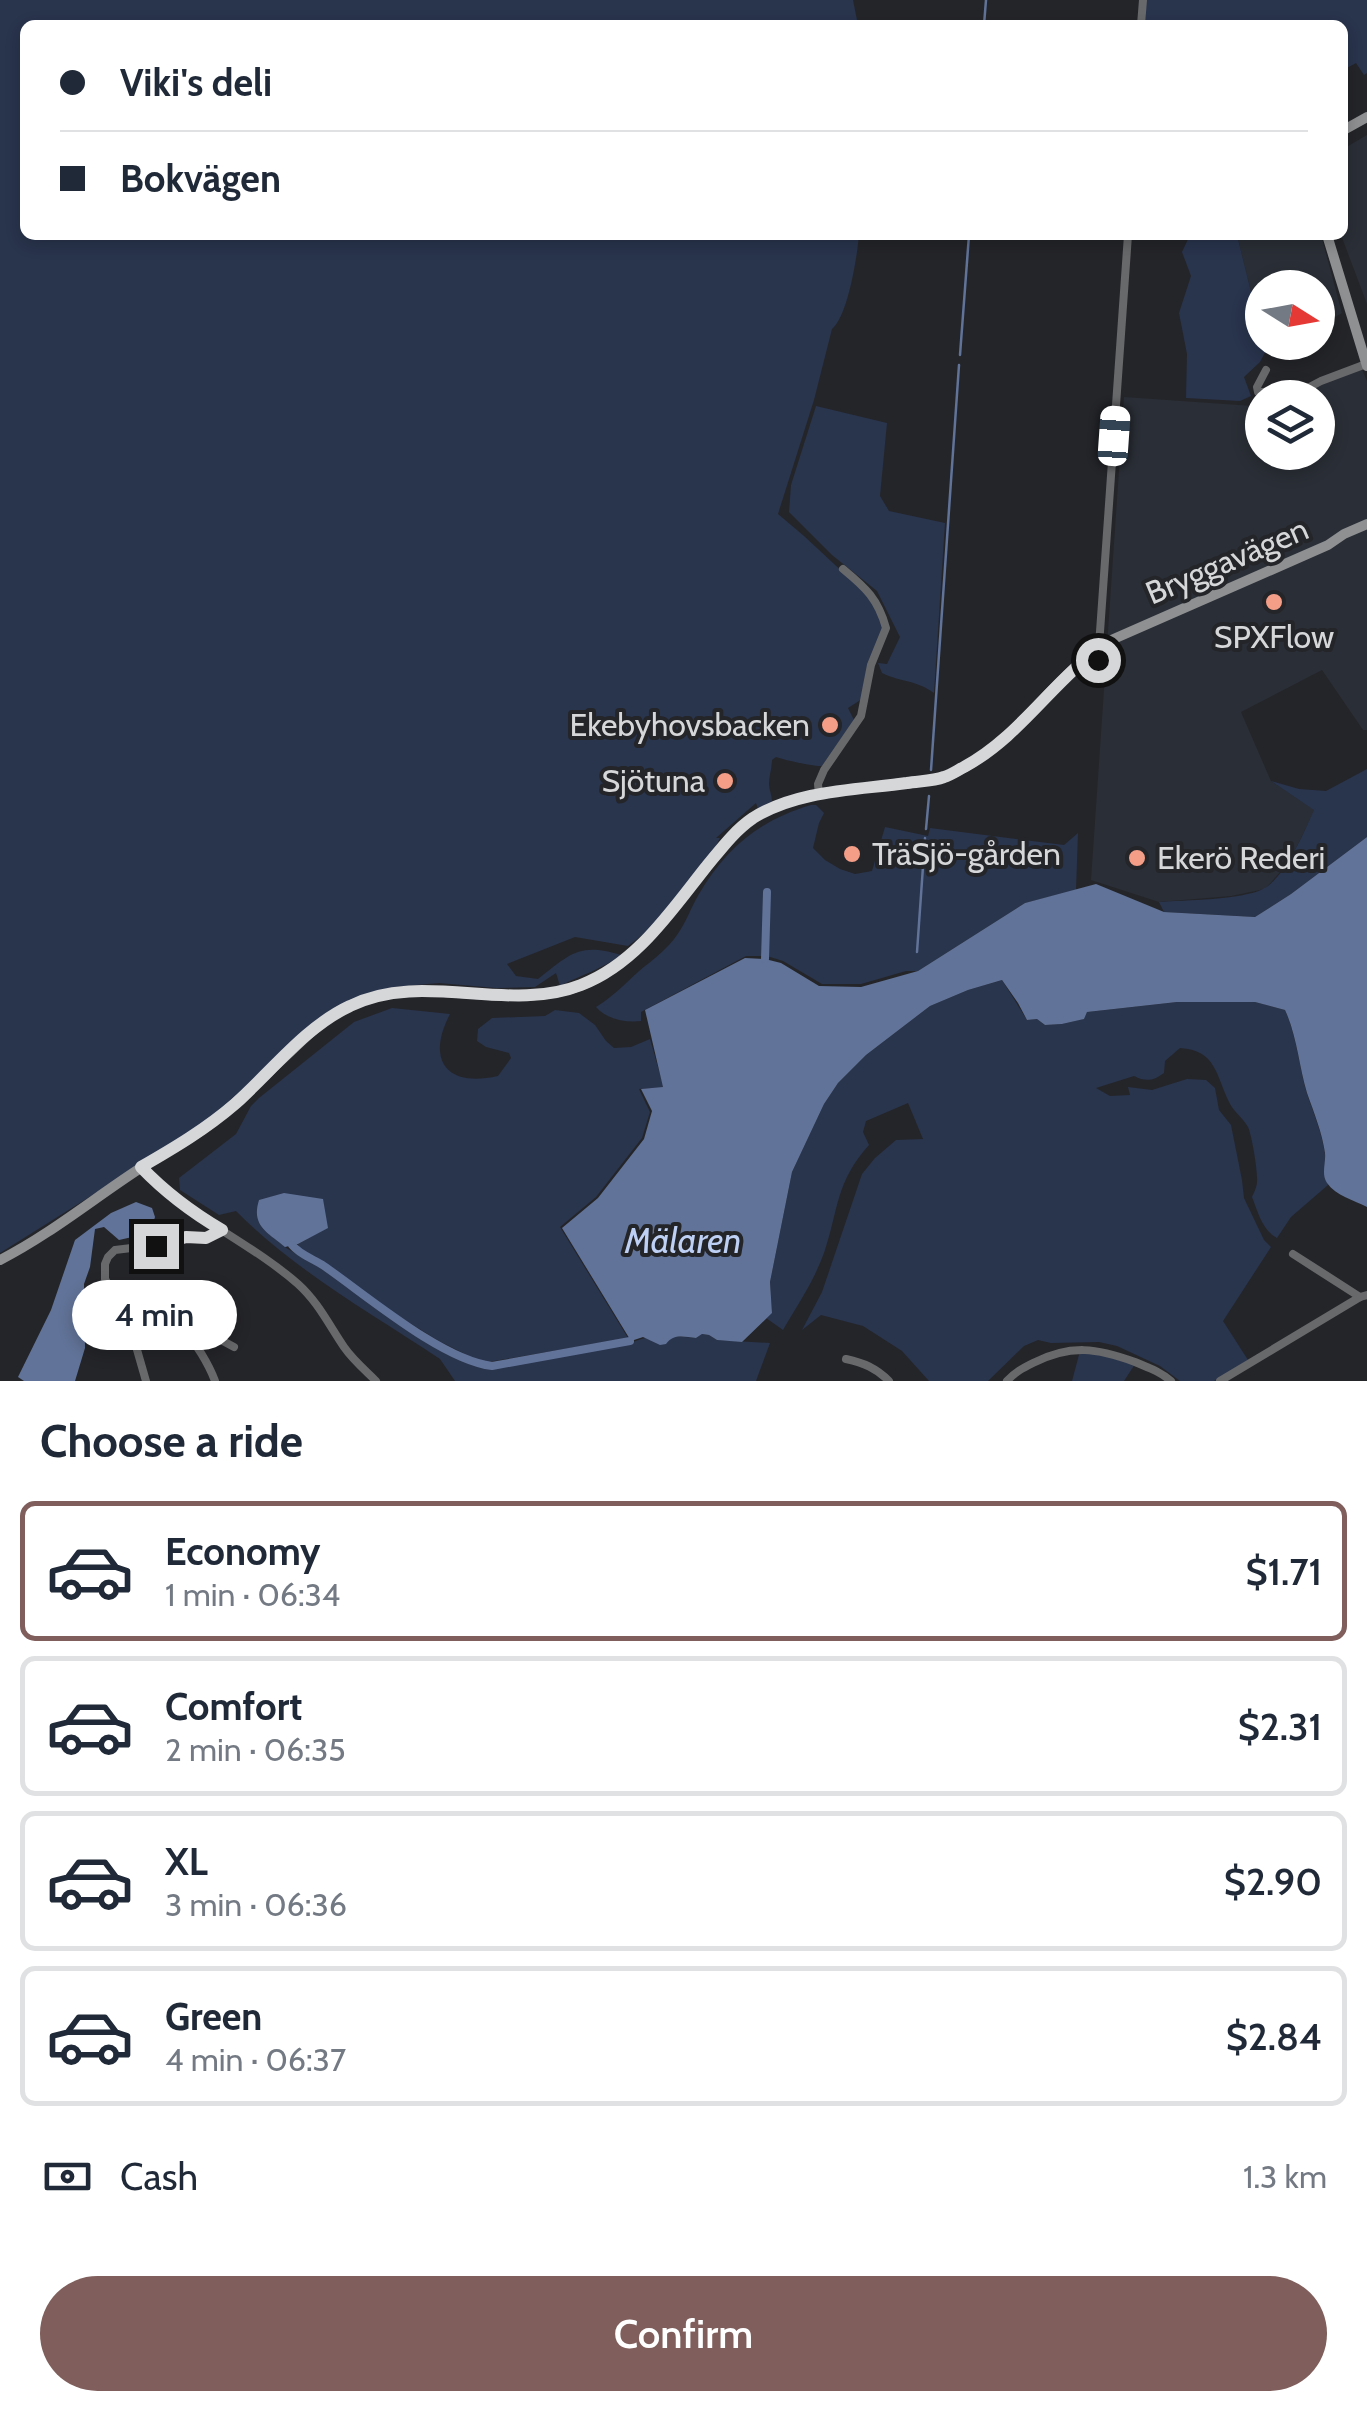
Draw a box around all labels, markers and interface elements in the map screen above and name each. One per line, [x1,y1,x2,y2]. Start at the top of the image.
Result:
text: Viki's deli [120,59,272,106]
text: Bokvägen [120,155,281,202]
north arrow [1245,270,1335,360]
map controls [1245,270,1335,470]
button: layers [1245,380,1335,470]
car [1097,405,1131,467]
street label: Bryggavägen [1140,509,1314,612]
marker: SPXFlow [1263,591,1285,613]
place label: SPXFlow [1214,617,1334,656]
route start [1076,638,1121,683]
place label: Ekebyhovsbacken [570,705,810,744]
marker: Ekebyhovsbacken [819,714,841,736]
place label: Sjötuna [602,761,706,800]
marker: Sjötuna [714,770,736,792]
place label: TräSjö-gården [872,834,1061,873]
place label: Ekerö Rederi [1157,838,1325,877]
marker: TräSjö-gården [841,843,863,865]
marker: Ekerö Rederi [1126,847,1148,869]
water label: Mälaren [624,1219,741,1262]
route end [134,1224,179,1269]
callout: 4 min [74,1281,238,1351]
text: 4 min [115,1295,194,1334]
text: Choose a ride [40,1414,303,1468]
icon: car [45,1526,135,1616]
text: Economy [165,1528,320,1575]
text: $1.71 [1246,1548,1322,1595]
text: 1 min · 06:34 [165,1575,340,1614]
icon: car [45,1681,135,1771]
text: Comfort [165,1683,302,1730]
text: $2.31 [1238,1703,1322,1750]
text: 2 min · 06:35 [165,1730,346,1769]
icon: car [45,1836,135,1926]
text: XL [165,1838,208,1885]
text: $2.90 [1224,1858,1322,1905]
text: 3 min · 06:36 [165,1885,347,1924]
icon: car [45,1991,135,2081]
text: Green [165,1993,262,2040]
text: $2.84 [1226,2013,1322,2060]
text: 4 min · 06:37 [165,2040,346,2079]
icon: cash [40,2149,95,2204]
text: Cash [120,2153,198,2200]
text: 1.3 km [1243,2157,1327,2196]
button: Confirm [40,2276,1327,2391]

